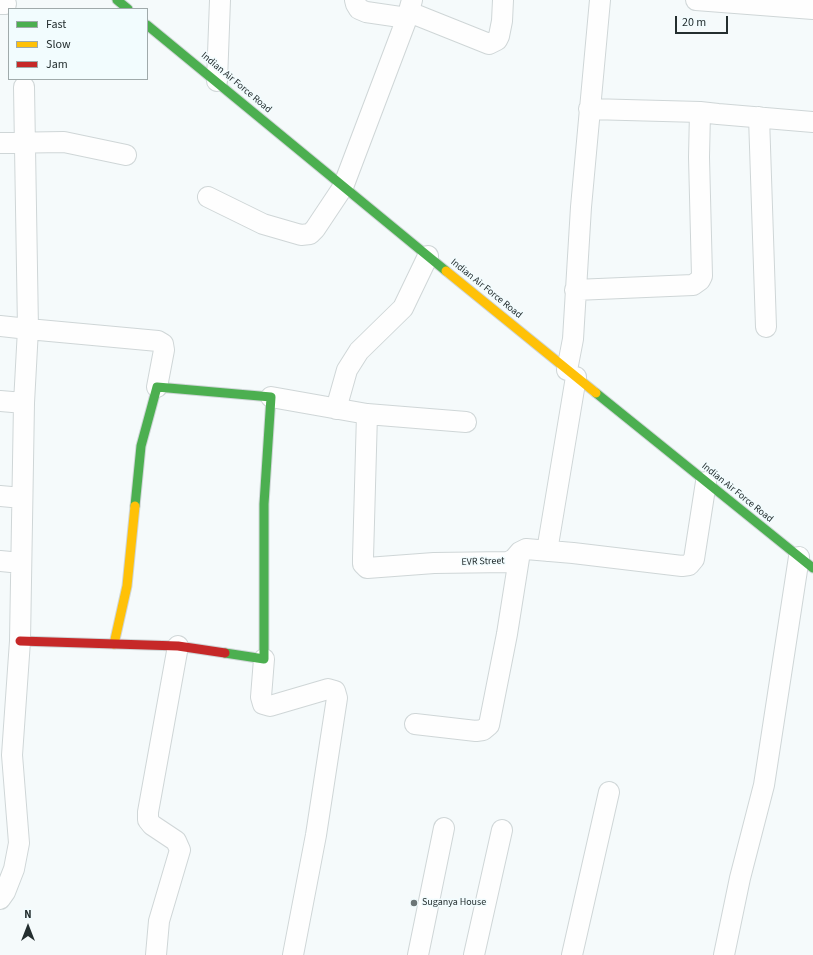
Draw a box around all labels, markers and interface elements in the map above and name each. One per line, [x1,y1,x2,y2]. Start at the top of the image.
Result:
legend [8,8,148,80]
scale bar [677,8,730,34]
text: 20 m [682,14,706,31]
text: Fast [46,16,66,33]
text: Slow [46,36,71,53]
street label: Indian Air Force Road [198,50,274,116]
text: Jam [46,56,68,73]
street label: Indian Air Force Road [448,257,524,321]
street label: Indian Air Force Road [699,461,775,525]
street label: EVR Street [461,555,505,569]
place label: Suganya House [422,897,486,909]
marker: Suganya House [409,898,419,908]
north arrow [8,907,48,947]
text: N [24,907,32,922]

